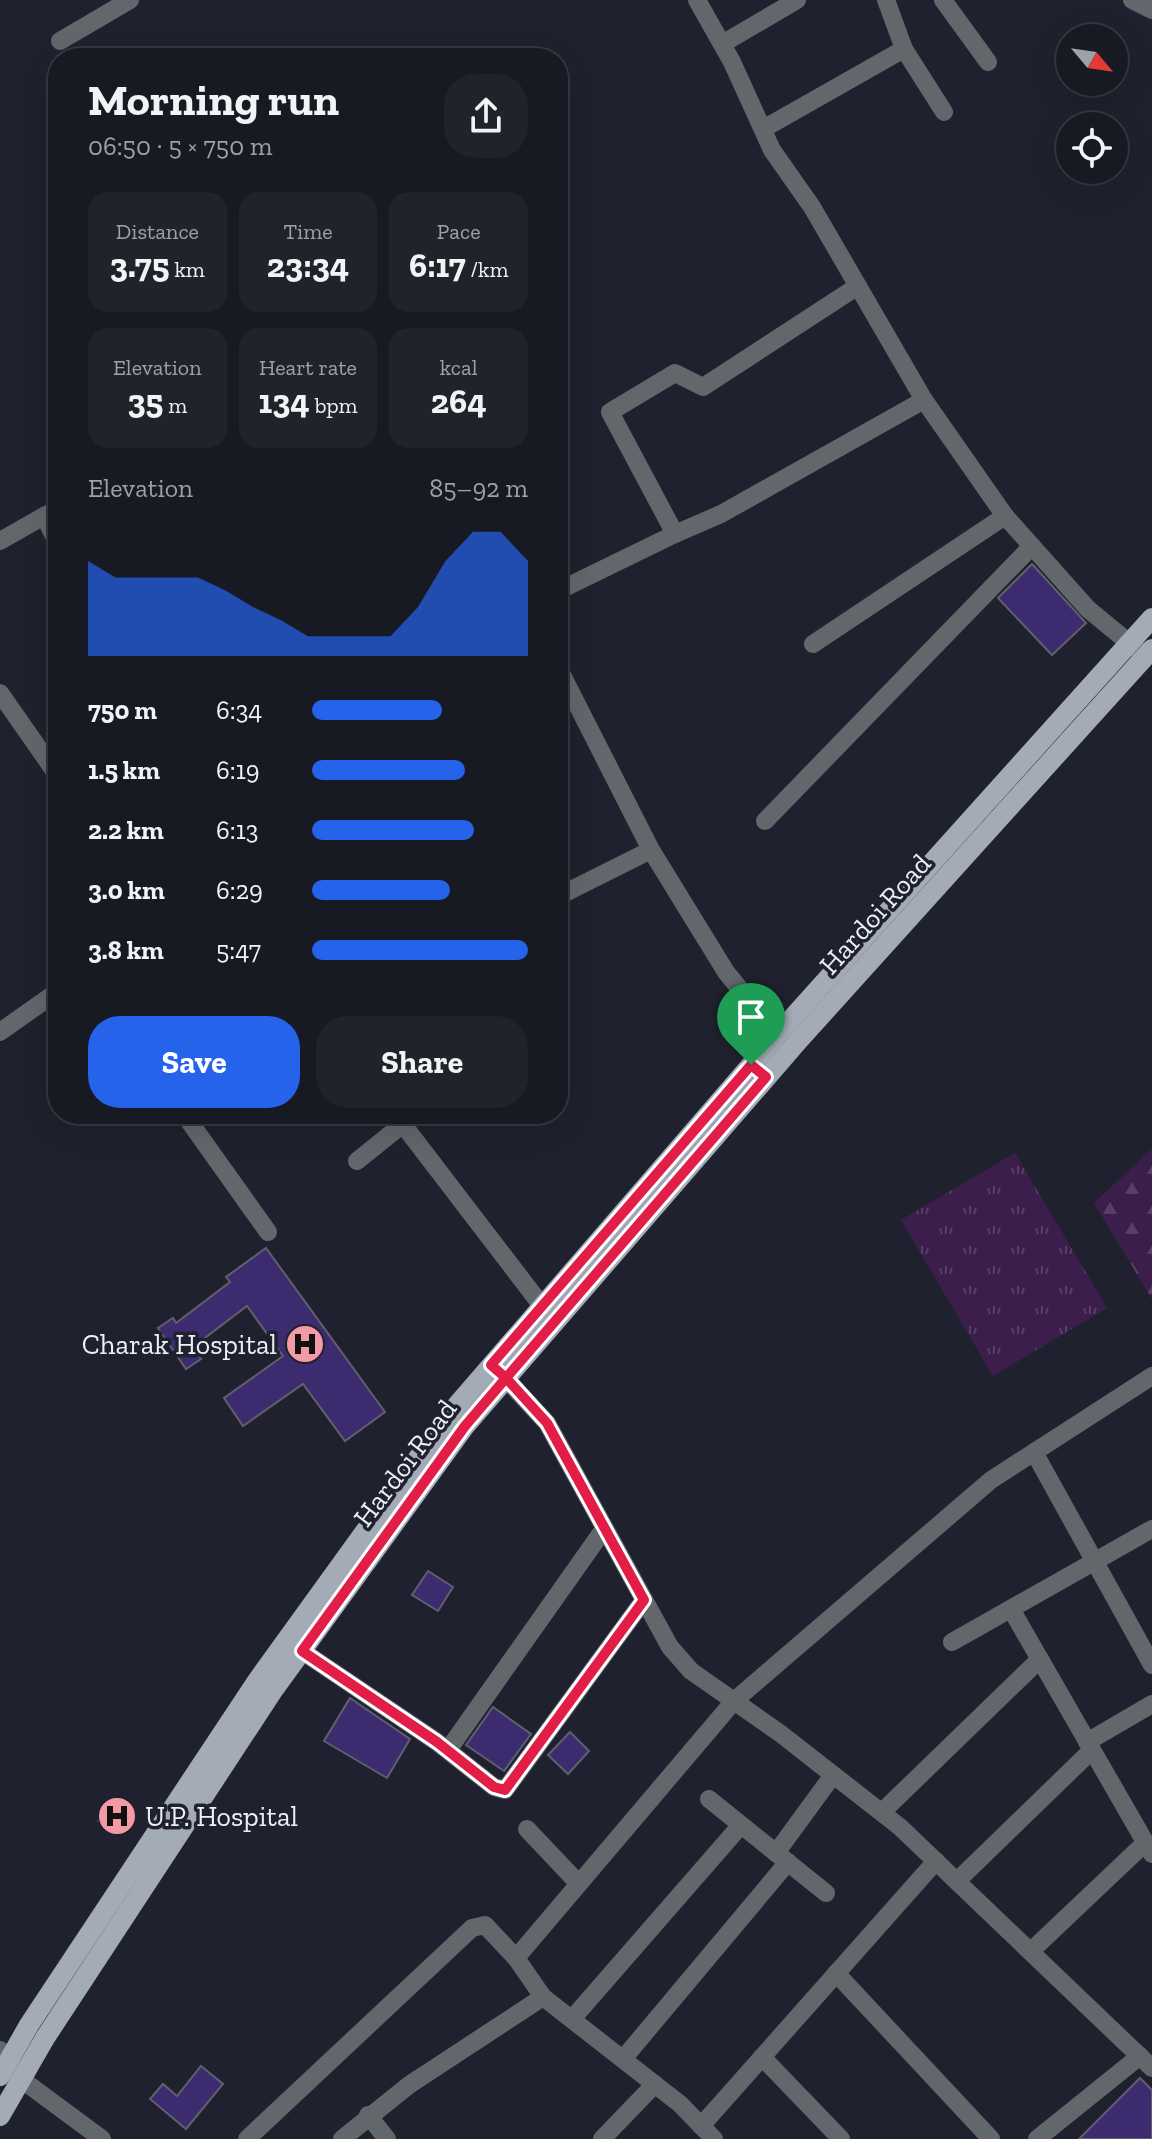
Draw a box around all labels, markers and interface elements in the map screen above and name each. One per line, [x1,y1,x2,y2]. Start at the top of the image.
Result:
north arrow [1056,24,1128,96]
map controls [1056,24,1128,184]
text: Morning run [88,73,339,126]
button: share [444,74,528,158]
button: locate [1056,112,1128,184]
text: 06:50 · 5 × 750 m [88,130,272,162]
text: Distance [116,218,199,245]
text: Time [283,218,333,245]
text: Pace [437,218,480,245]
text: 3.75 [110,245,169,286]
text: 23:34 [267,245,349,286]
text: 6:17 [409,245,465,286]
text: km [169,256,205,283]
text: /km [465,256,508,283]
text: Elevation [113,354,202,381]
text: Heart rate [259,354,357,381]
text: kcal [440,354,478,381]
text: 35 [127,381,163,422]
text: 134 [258,381,310,422]
text: 264 [431,381,487,422]
text: m [163,392,187,419]
text: bpm [310,392,358,419]
text: Elevation [88,472,193,504]
text: 85–92 m [429,472,528,504]
text: 750 m [88,694,157,726]
text: 6:34 [216,694,262,726]
text: 1.5 km [88,754,160,786]
text: 6:19 [216,754,259,786]
text: 2.2 km [88,814,164,846]
text: 6:13 [216,814,258,846]
street label: Hardoi Road [812,847,938,981]
text: 3.0 km [88,874,165,906]
text: 6:29 [216,874,263,906]
text: 3.8 km [88,934,164,966]
text: 5:47 [216,934,261,966]
pin [717,983,785,1065]
icon: arrive [729,995,773,1039]
button: Save [88,1016,300,1108]
button: Share [316,1016,528,1108]
hospital icon: Charak Hospital [284,1323,326,1365]
place label: Charak Hospital [82,1328,277,1361]
street label: Hardoi Road [347,1393,463,1533]
hospital icon: U.P. Hospital [96,1795,138,1837]
place label: U.P. Hospital [145,1800,298,1833]

